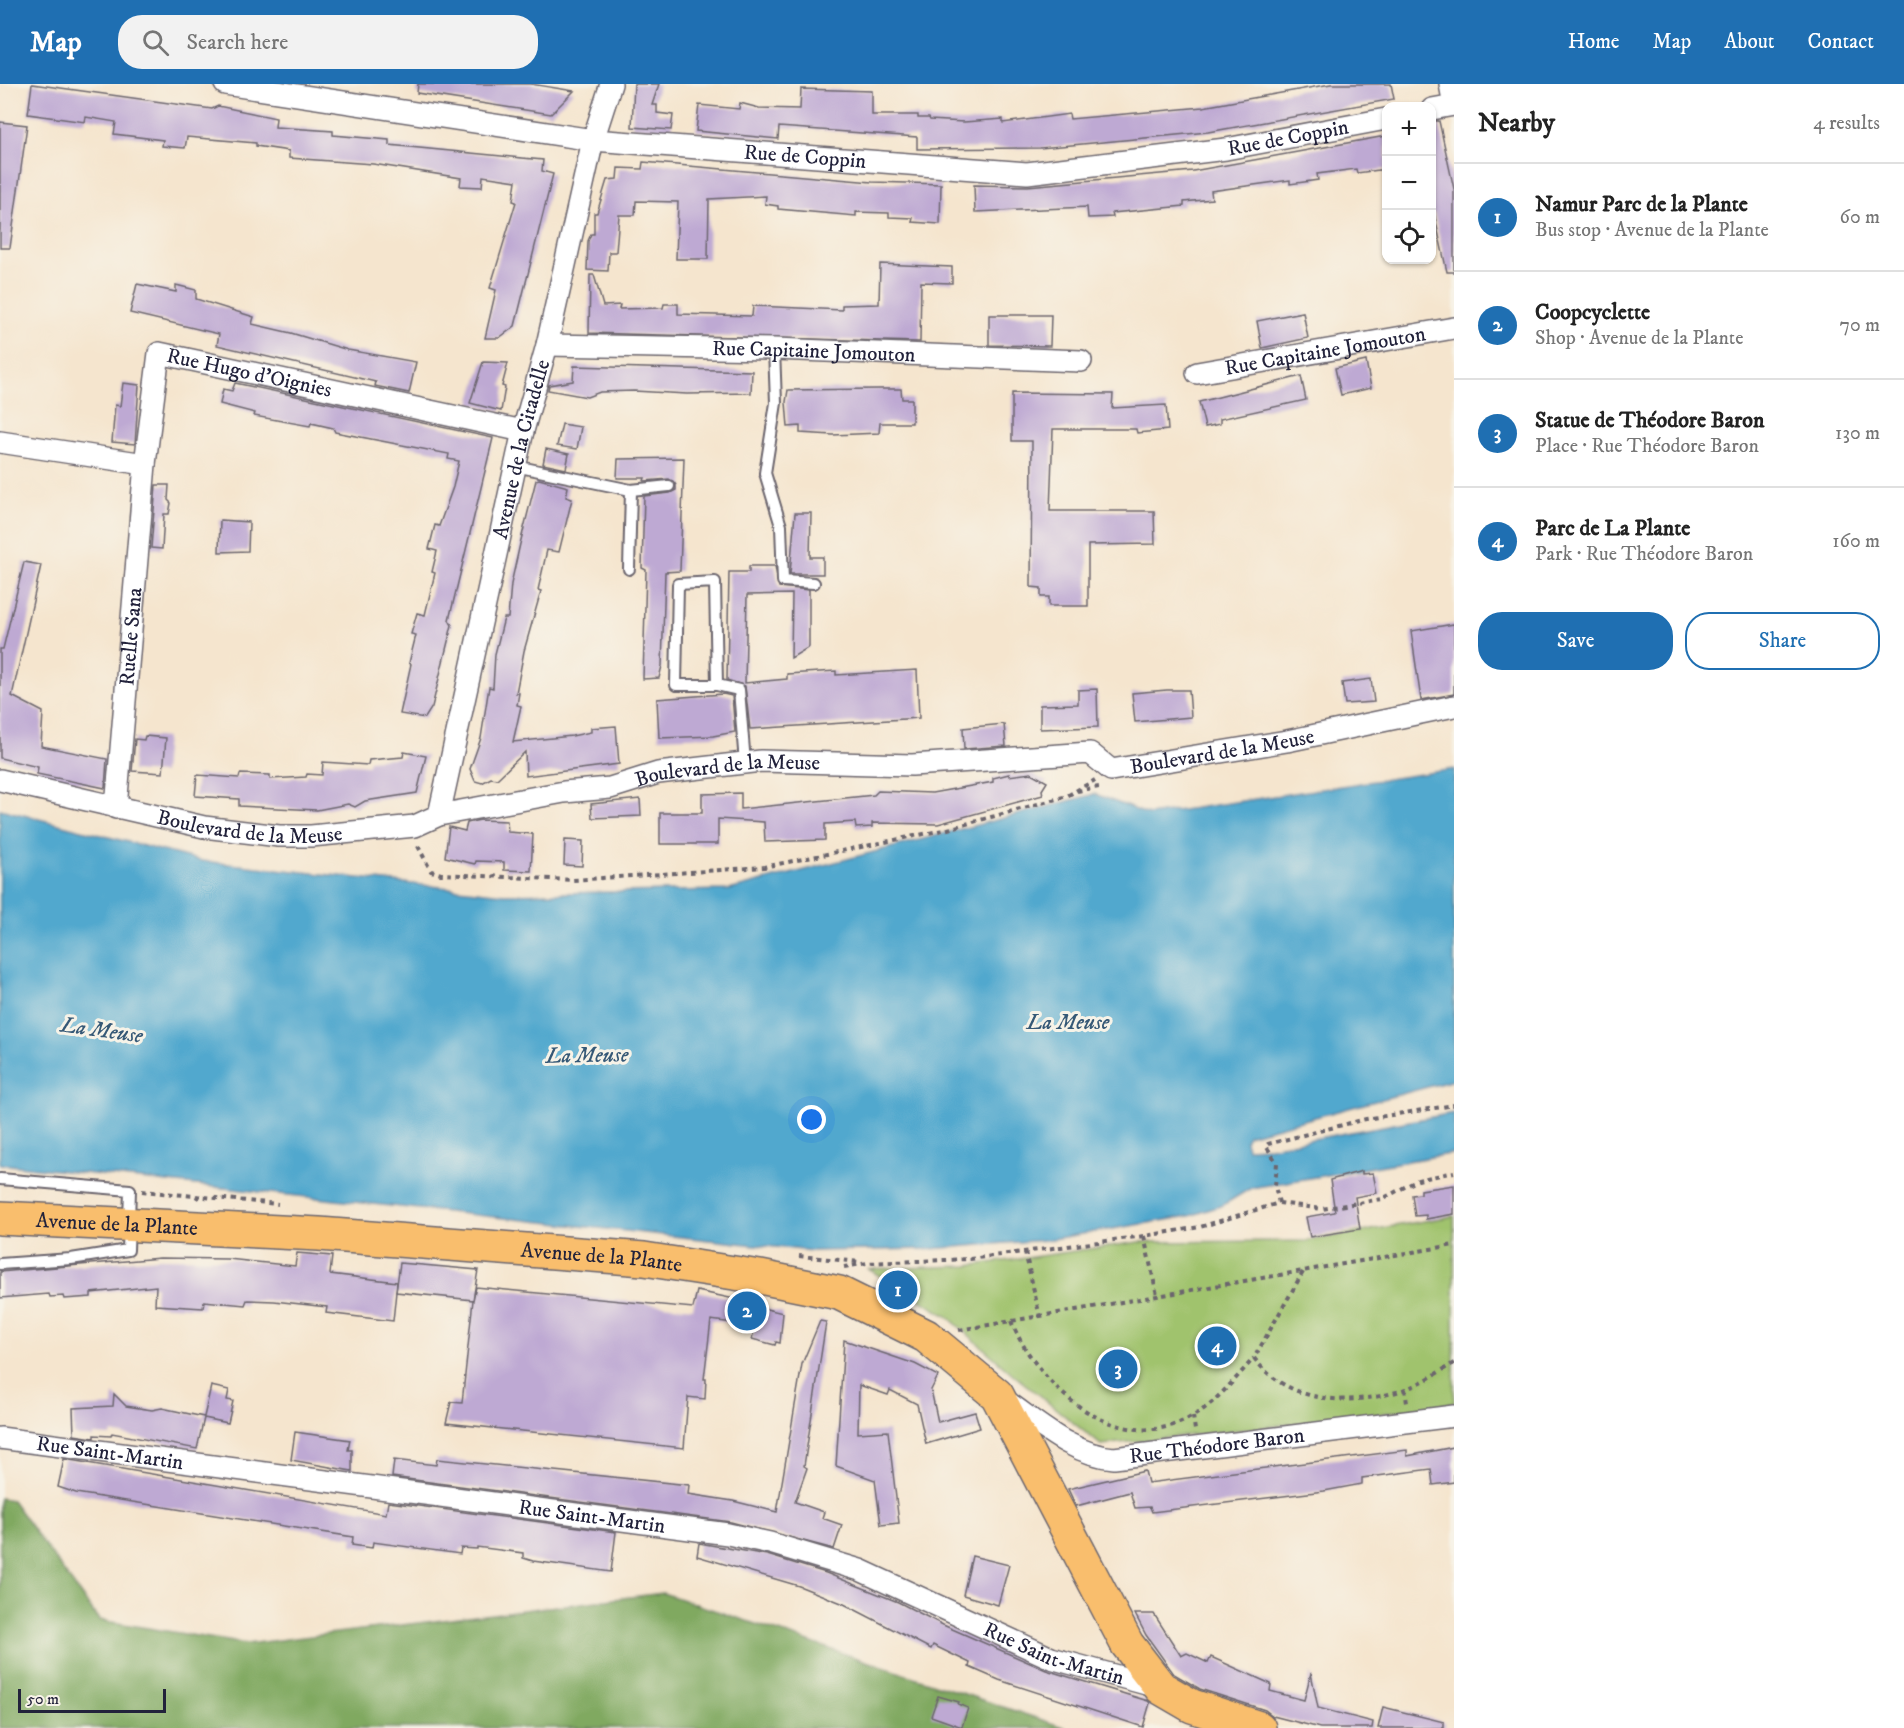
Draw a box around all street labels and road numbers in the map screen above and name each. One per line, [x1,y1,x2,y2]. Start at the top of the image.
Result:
street label: Rue de Coppin [1225,114,1351,162]
street label: Rue de Coppin [743,140,867,175]
street label: Rue Capitaine Jomouton [1223,321,1428,382]
street label: Rue Capitaine Jomouton [712,336,916,369]
street label: Rue Hugo d'Oignies [164,343,334,404]
street label: Avenue de la Citadelle [488,356,556,541]
street label: Ruelle Sana [114,586,149,687]
street label: Boulevard de la Meuse [1128,724,1317,781]
street label: Boulevard de la Meuse [632,749,821,793]
street label: Boulevard de la Meuse [154,805,344,850]
street label: Avenue de la Plante [35,1208,199,1242]
street label: Avenue de la Plante [520,1238,684,1279]
street label: Rue Théodore Baron [1128,1423,1306,1470]
street label: Rue Saint-Martin [35,1431,185,1476]
street label: Rue Saint-Martin [517,1494,667,1540]
street label: Rue Saint-Martin [979,1617,1127,1691]

